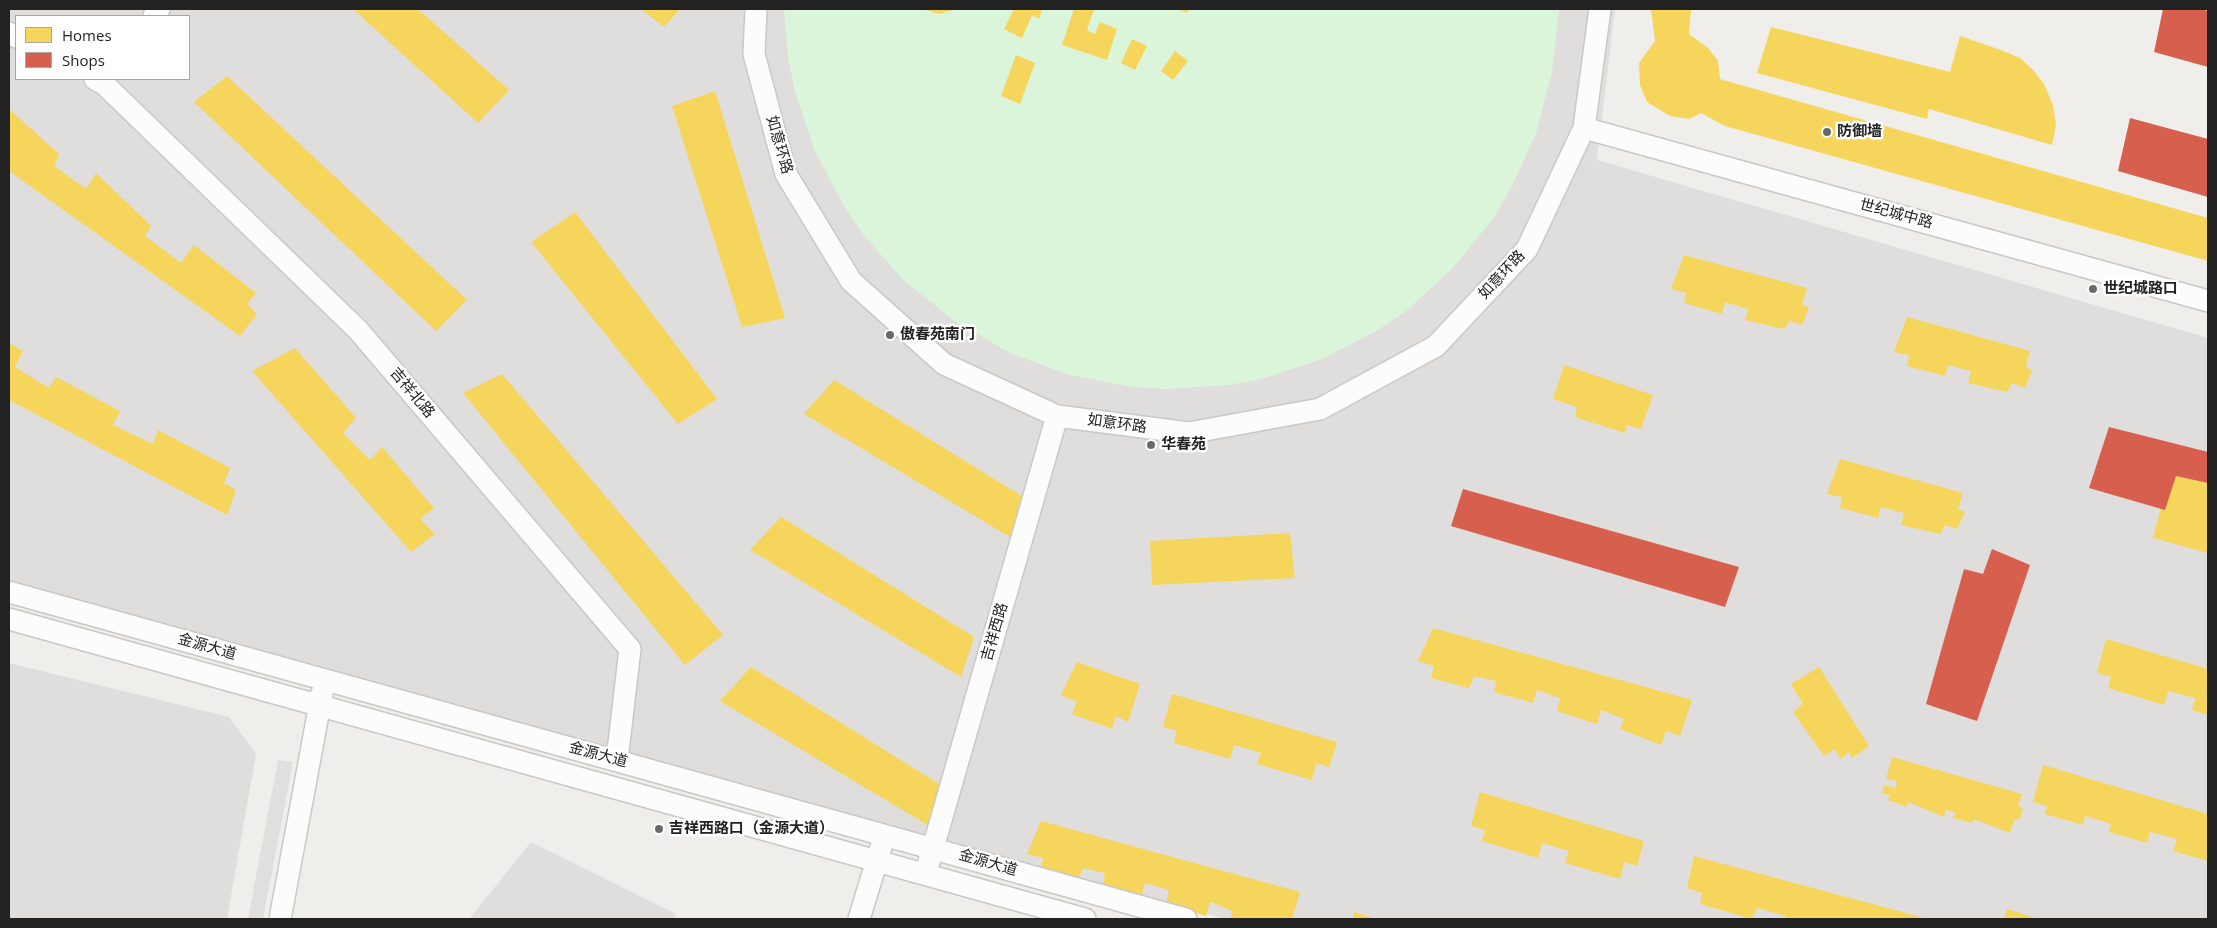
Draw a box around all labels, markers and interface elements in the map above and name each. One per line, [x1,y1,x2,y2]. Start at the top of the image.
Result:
legend [15,15,190,80]
text: Homes [62,25,112,45]
text: Shops [62,50,105,70]
street label: 如意环路 [762,114,796,176]
place label: 防御墙 [1837,123,1882,141]
marker: 防御墙 [1821,126,1833,138]
street label: 世纪城中路 [1857,196,1935,232]
street label: 如意环路 [1475,247,1529,303]
place label: 世纪城路口 [2103,280,2178,298]
marker: 世纪城路口 [2087,283,2099,295]
place label: 傲春苑南门 [900,326,975,344]
marker: 傲春苑南门 [884,329,896,341]
street label: 吉祥北路 [386,364,438,422]
street label: 如意环路 [1086,411,1148,437]
place label: 华春苑 [1161,436,1206,454]
marker: 华春苑 [1145,439,1157,451]
street label: 吉祥西路 [978,601,1012,663]
street label: 金源大道 [176,630,238,664]
street label: 金源大道 [567,739,629,771]
place label: 吉祥西路口（金源大道） [669,820,834,838]
marker: 吉祥西路口（金源大道） [653,823,665,835]
street label: 金源大道 [957,846,1019,880]

